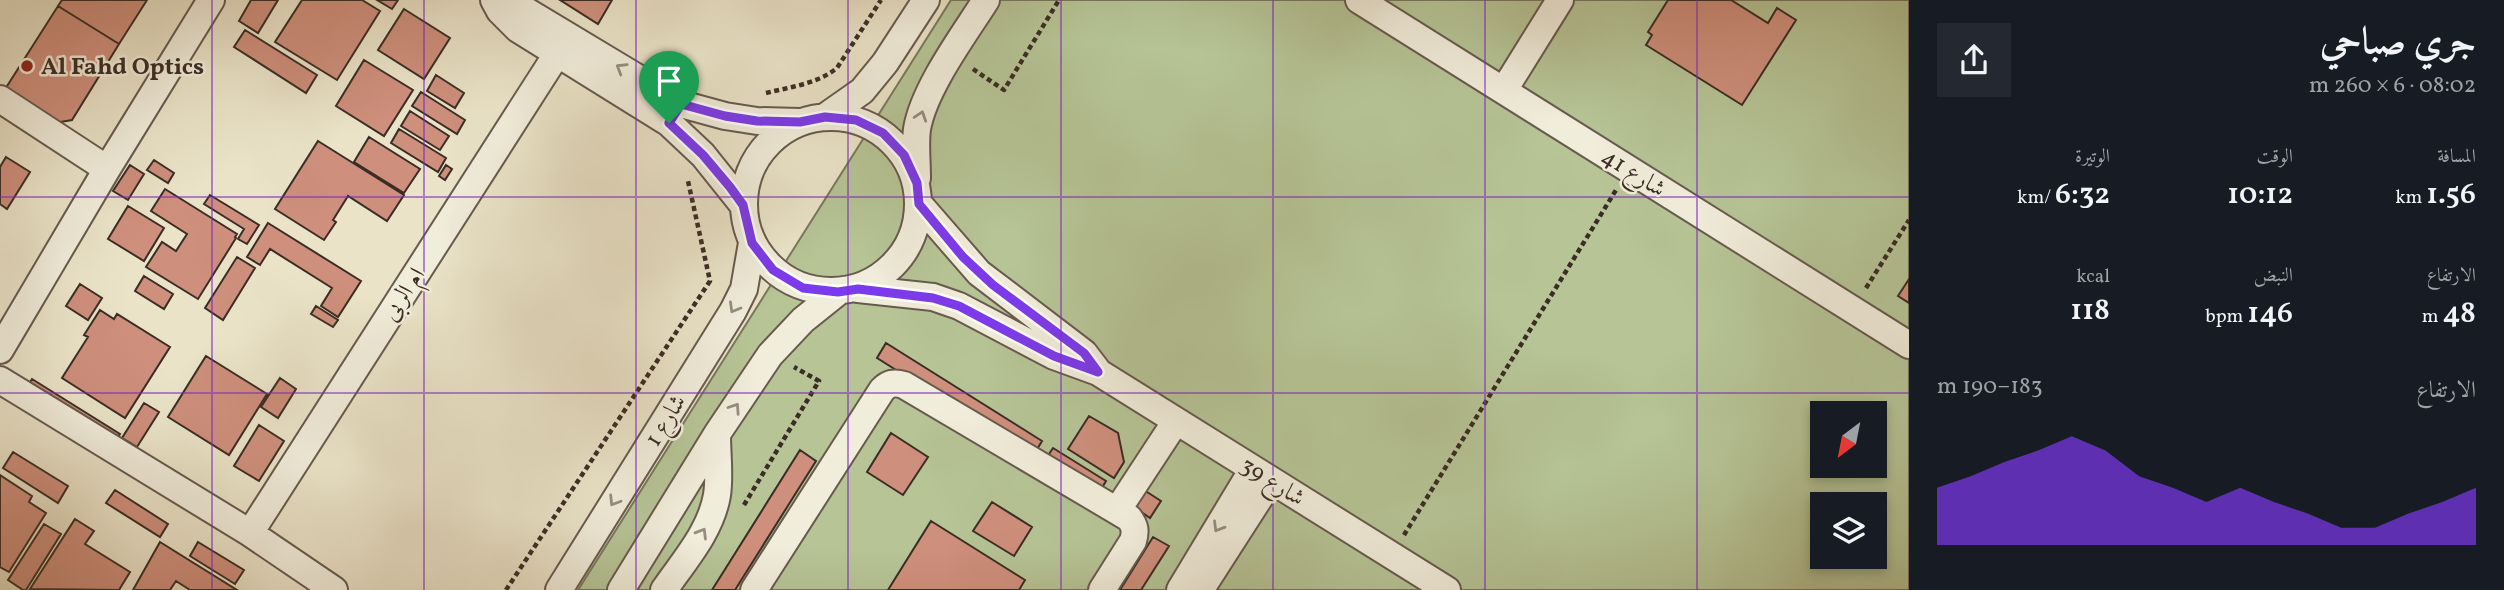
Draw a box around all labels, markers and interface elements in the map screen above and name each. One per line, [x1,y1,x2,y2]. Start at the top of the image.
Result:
text: جري صباحي [2320,17,2476,70]
button: share [1937,23,2011,97]
place label: Al Fahd Optics [41,51,204,85]
pin [639,51,699,123]
marker: Al Fahd Optics [19,58,35,74]
icon: arrive [650,62,688,100]
one-way arrow [615,63,628,76]
text: 08:02 · 6 × 260 m [2309,70,2476,102]
one-way arrow [913,110,928,122]
street label: شارع 41 [1594,141,1672,208]
text: الوتيرة [2075,144,2110,170]
text: الوقت [2257,144,2293,170]
text: المسافة [2437,144,2476,170]
text: 6:32 [2055,174,2110,216]
text: 10:12 [2227,174,2293,216]
text: 1.56 [2426,174,2476,216]
text: /km [2017,185,2055,211]
text: km [2395,185,2426,211]
street label: ام الربى [375,262,436,330]
text: النبض [2254,263,2293,289]
text: الارتفاع [2427,263,2476,289]
text: kcal [2076,264,2110,290]
text: 118 [2070,290,2110,332]
text: 146 [2247,293,2293,335]
text: 48 [2442,293,2476,335]
one-way arrow [729,300,742,313]
text: bpm [2205,304,2247,330]
text: m [2422,304,2442,330]
text: 183–190 m [1937,371,2043,403]
text: الارتفاع [2416,375,2476,407]
street label: شارع 1 [637,388,697,454]
north arrow [1810,401,1886,478]
map controls [1810,401,1887,569]
one-way arrow [727,402,740,415]
street label: شارع 39 [1232,450,1311,517]
button: layers [1810,492,1887,569]
one-way arrow [610,494,623,507]
one-way arrow [1213,520,1226,533]
one-way arrow [694,528,707,541]

